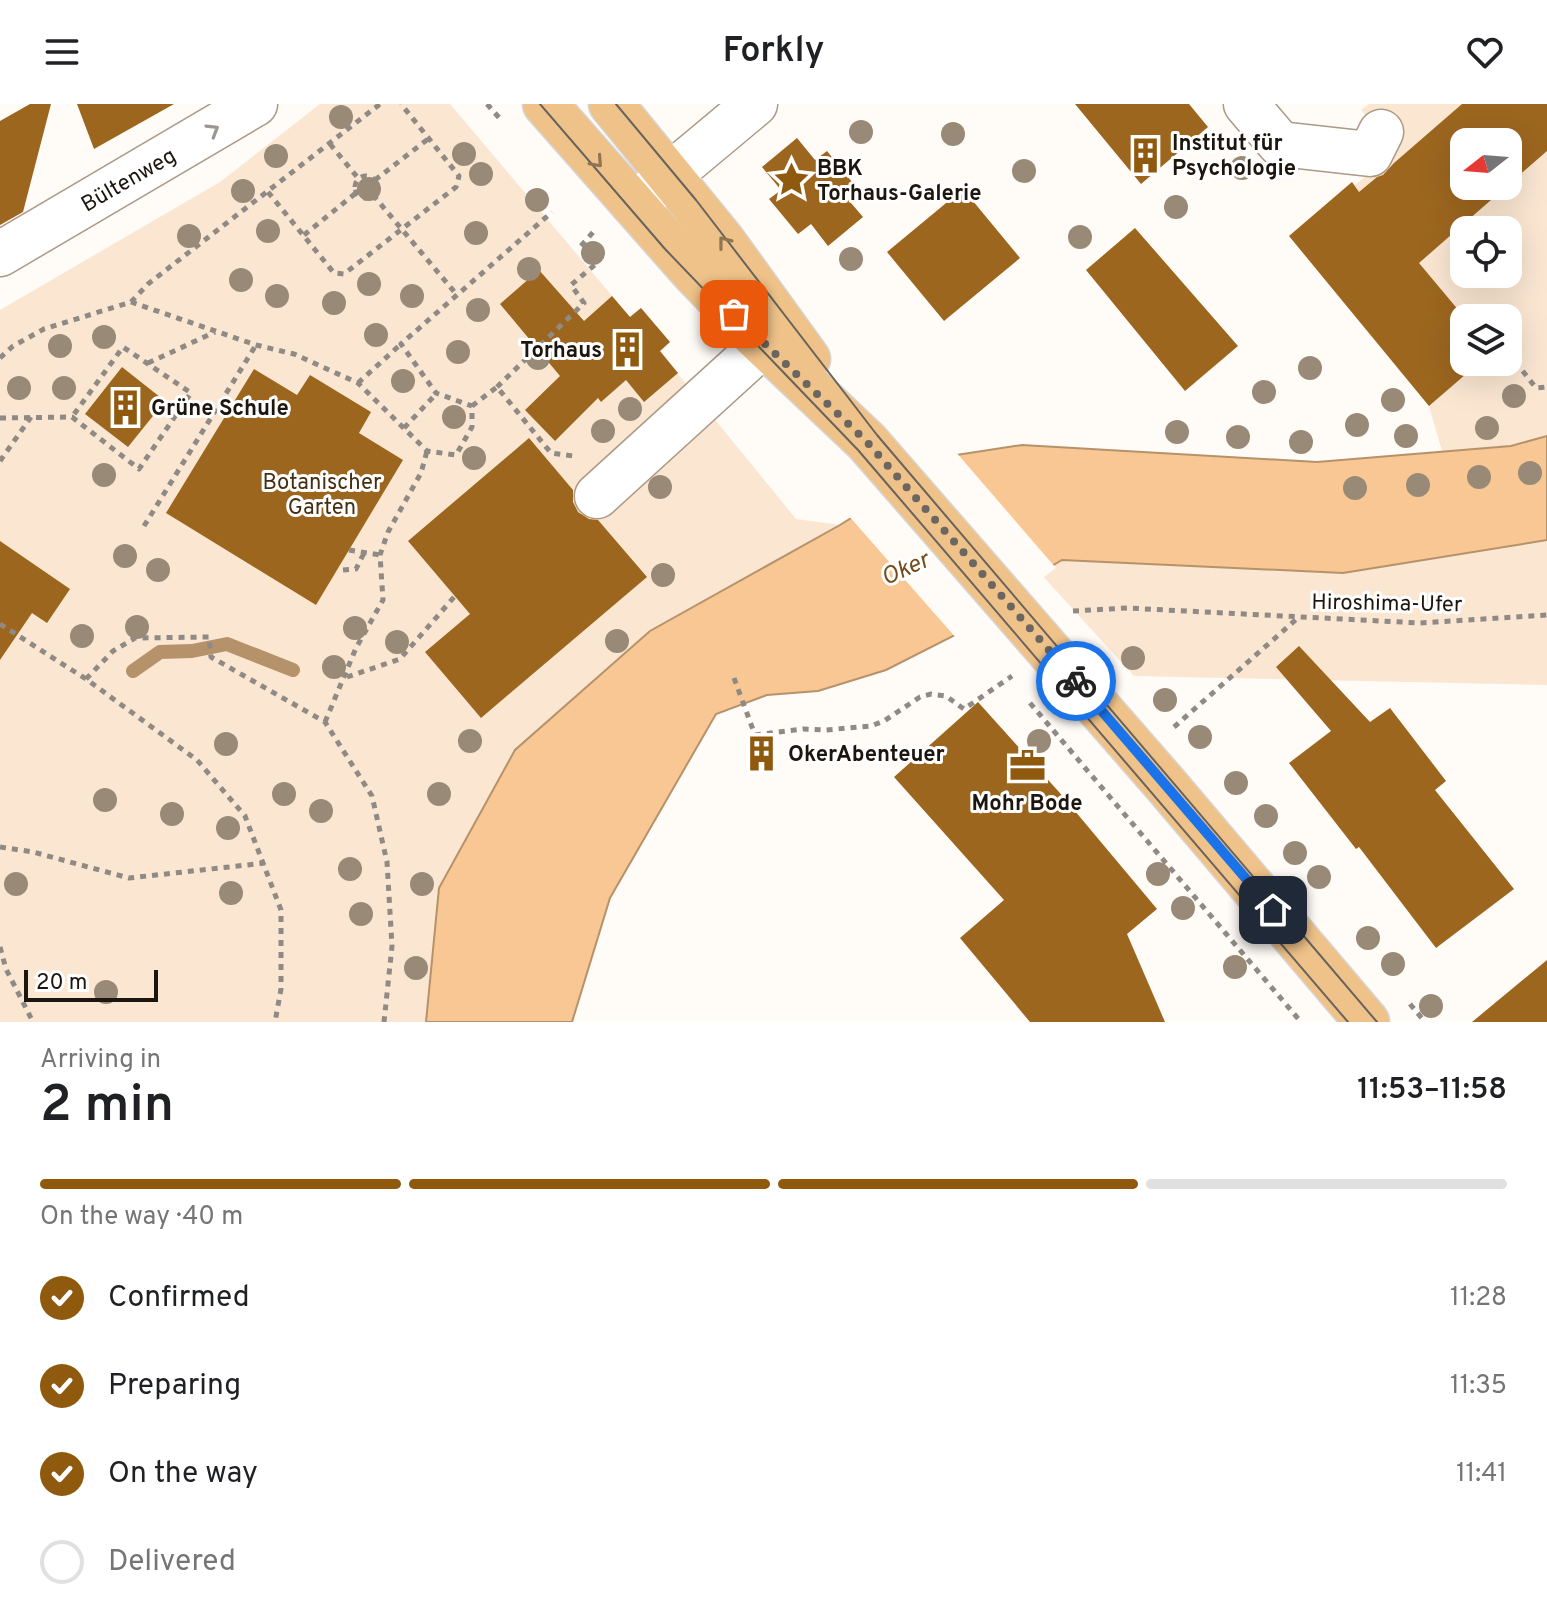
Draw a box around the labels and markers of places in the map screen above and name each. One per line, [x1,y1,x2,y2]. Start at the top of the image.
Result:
place label: Institut für Psychologie [1172,131,1296,183]
building icon: Institut für Psychologie [1127,136,1165,174]
place label: BBK Torhaus-Galerie [817,156,981,208]
place icon: BBK Torhaus-Galerie [772,161,810,199]
pin [700,280,768,348]
building icon: Torhaus [609,330,647,368]
place label: Torhaus [520,338,602,365]
building icon: Grüne Schule [106,388,144,426]
place label: Grüne Schule [151,396,289,423]
building icon: OkerAbenteuer [743,734,781,772]
place label: OkerAbenteuer [788,742,945,769]
office icon: Mohr Bode [1008,747,1046,785]
place label: Mohr Bode [972,791,1082,818]
pin [1239,876,1307,944]

